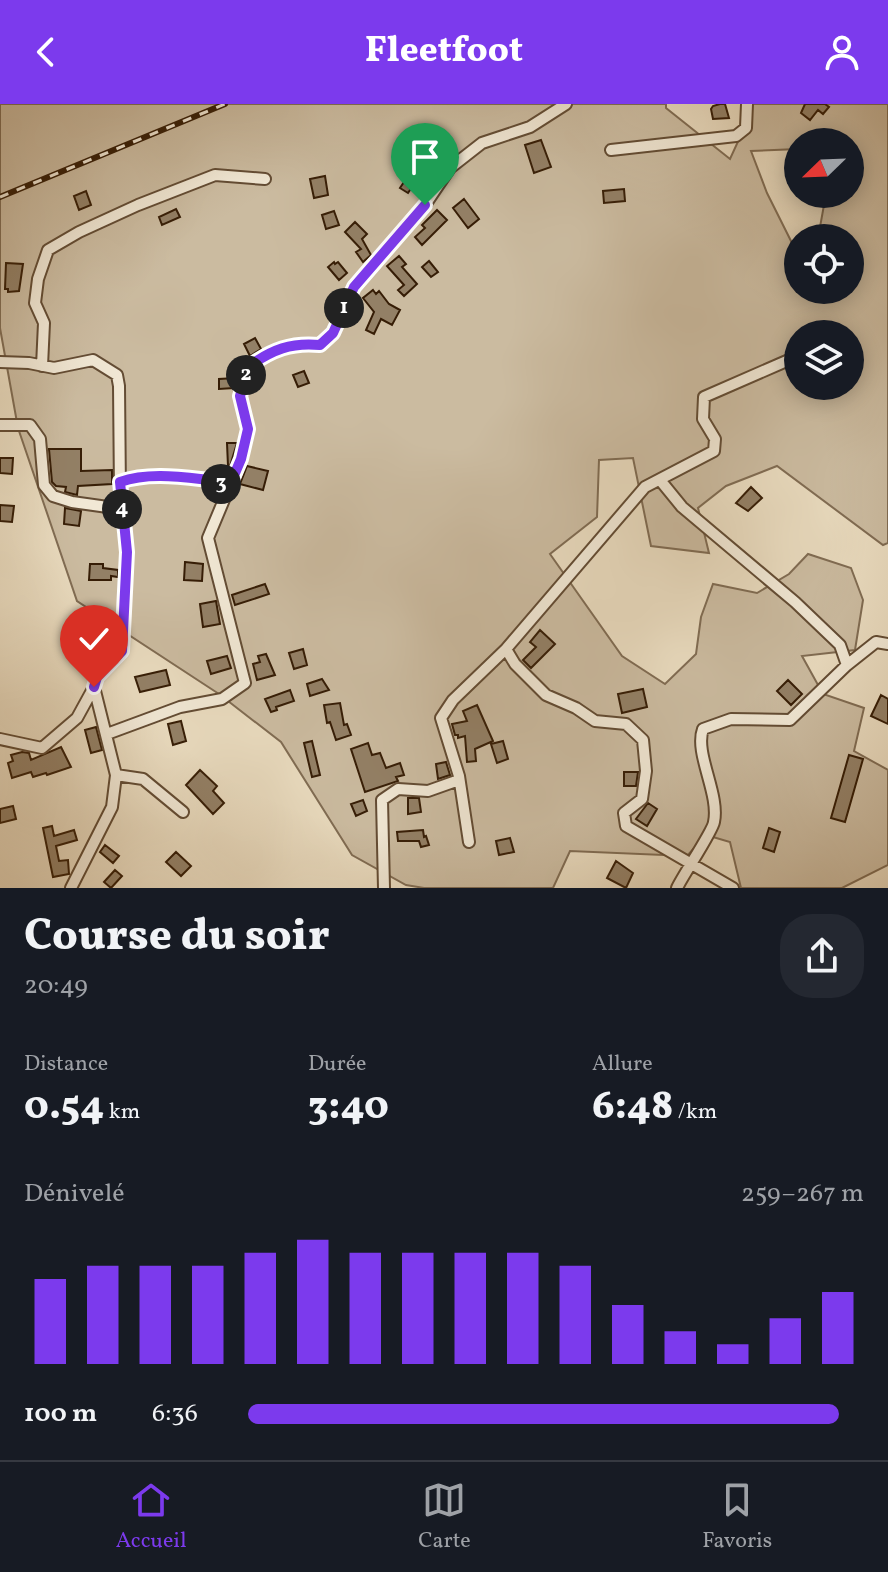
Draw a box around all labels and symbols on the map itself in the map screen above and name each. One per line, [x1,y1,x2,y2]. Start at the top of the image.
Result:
pin [391,123,459,205]
north arrow [784,128,864,208]
pin: 1 [324,288,364,328]
pin: 2 [226,355,266,395]
pin: 3 [201,464,241,504]
pin: 4 [102,489,142,529]
pin [60,605,128,687]

